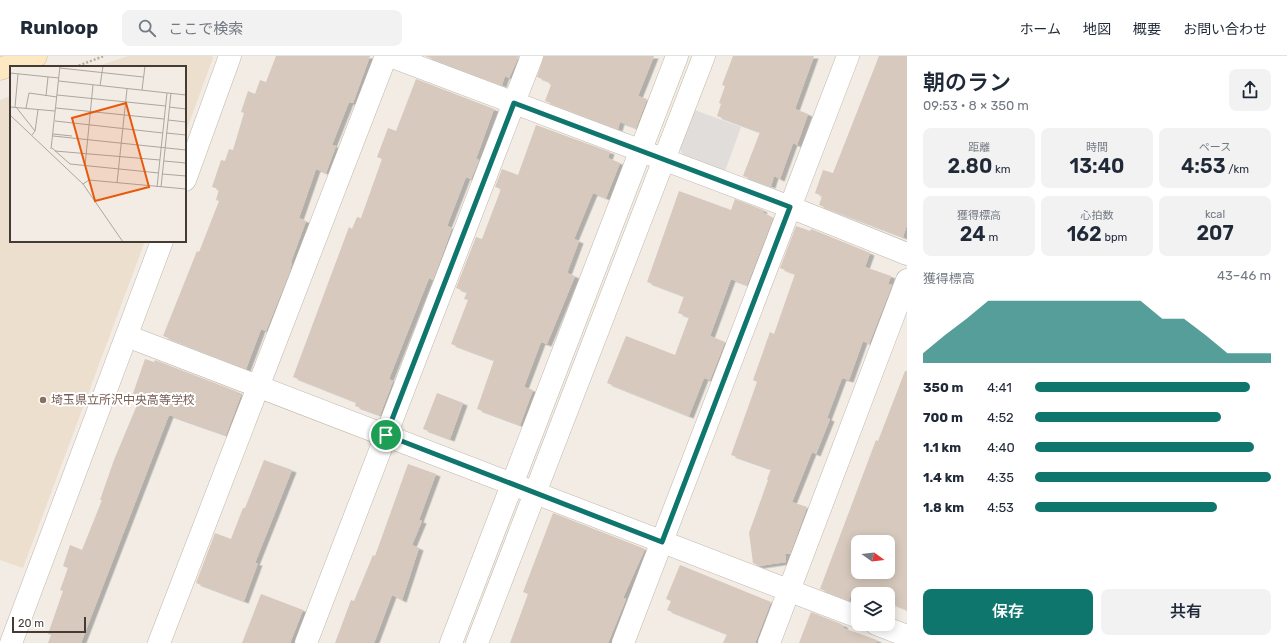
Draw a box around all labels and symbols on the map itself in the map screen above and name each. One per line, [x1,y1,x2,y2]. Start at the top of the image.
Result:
inset map [10,66,186,242]
place label: 埼玉県立所沢中央高等学校 [51,393,195,407]
marker: 埼玉県立所沢中央高等学校 [38,395,48,405]
pin [369,418,403,452]
north arrow [851,535,895,579]
scale bar [12,615,86,634]

